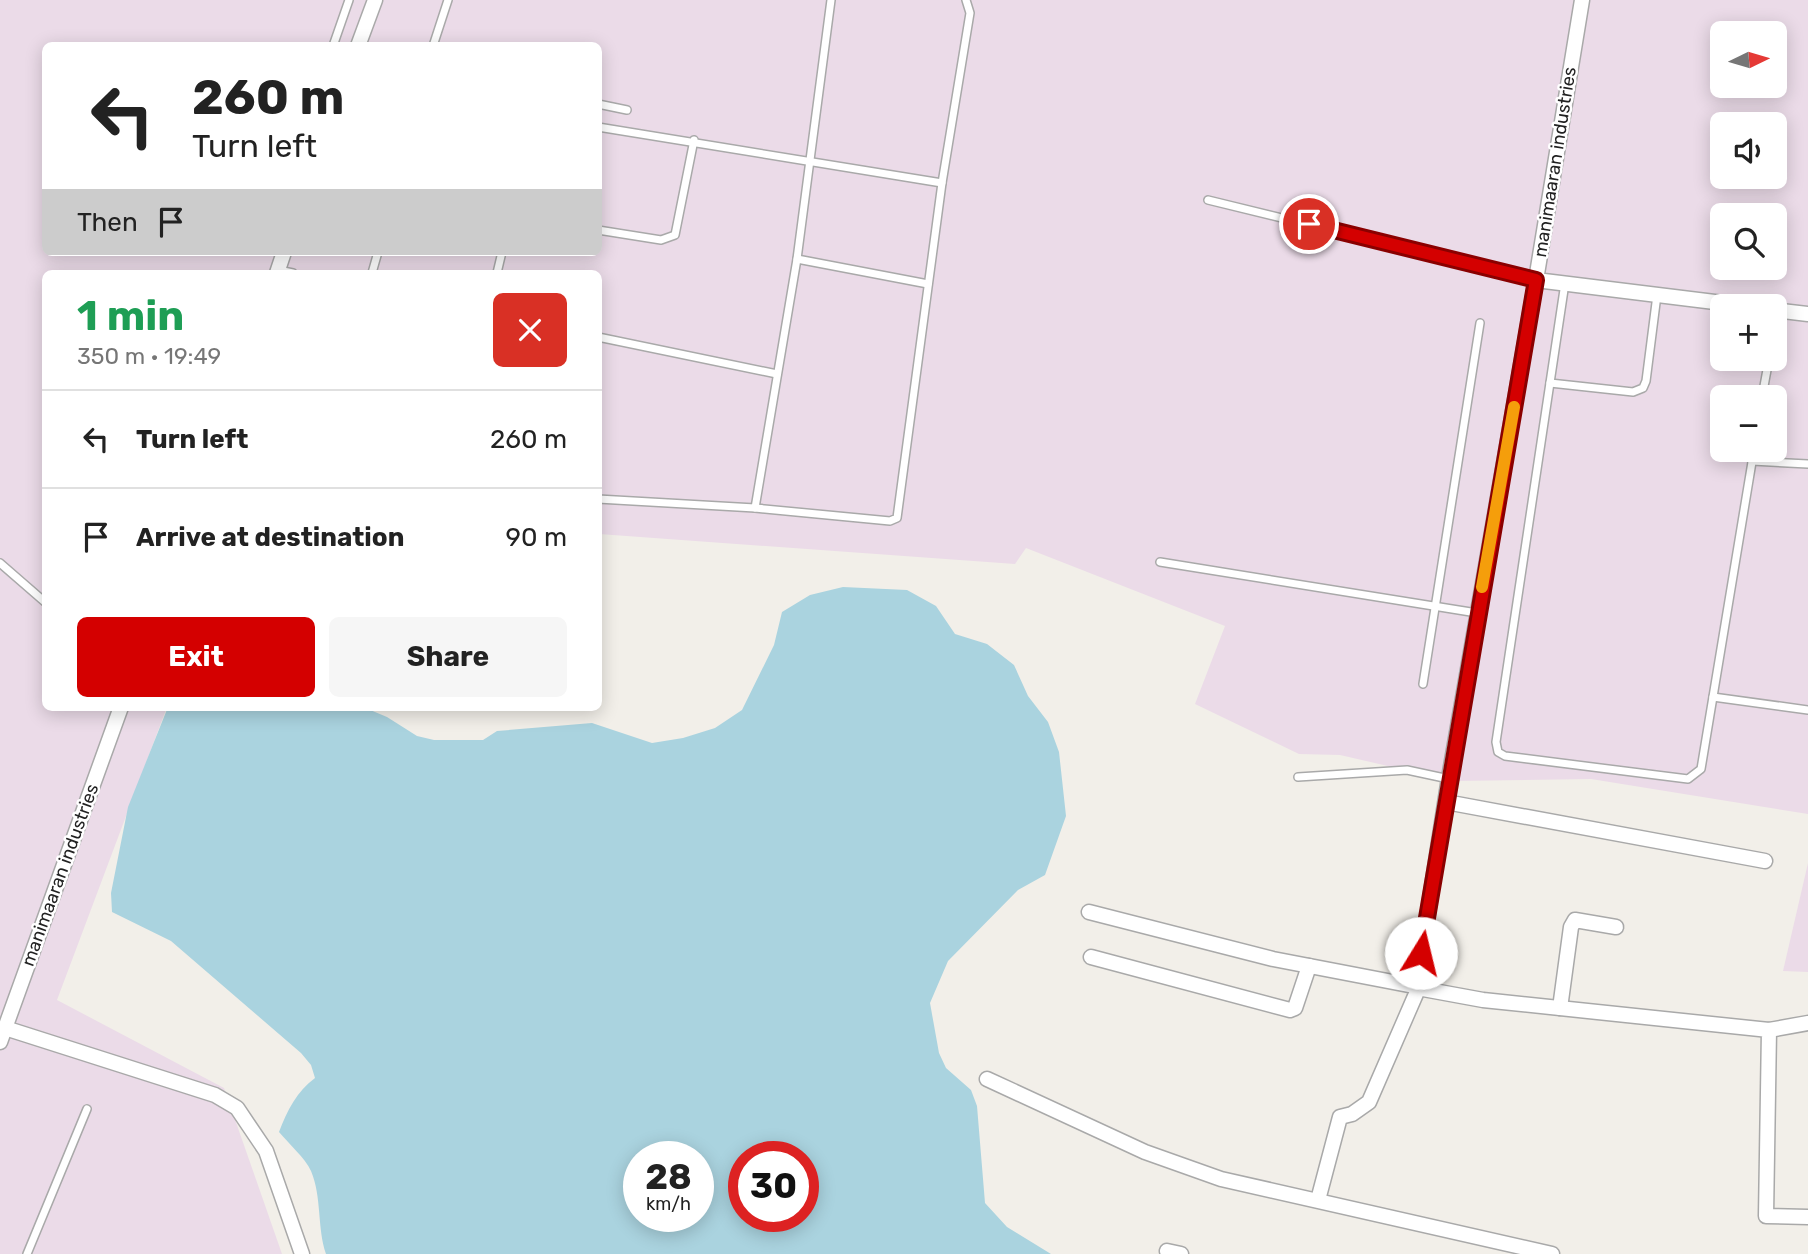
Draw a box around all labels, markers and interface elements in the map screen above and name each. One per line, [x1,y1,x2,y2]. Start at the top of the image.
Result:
north arrow [1710,21,1787,98]
map controls [1710,21,1787,462]
street label: manimaaran industries [1529,65,1581,259]
text: 260 m [192,68,344,126]
icon: left [77,70,168,161]
button: sound [1710,112,1787,189]
text: Turn left [192,127,317,165]
pin [1279,194,1339,254]
icon: arrive [152,203,190,241]
button: search [1710,203,1787,280]
icon: arrive [1290,205,1328,243]
text: Then [77,207,138,238]
text: 1 min [77,291,184,341]
button: close [493,293,567,367]
button: + [1710,294,1787,371]
text: 350 m · 19:49 [77,342,221,370]
button: − [1710,385,1787,462]
icon: left [77,420,115,458]
text: Turn left [136,424,248,455]
text: 260 m [490,424,567,455]
icon: arrive [77,518,115,556]
text: Arrive at destination [136,522,404,553]
text: 90 m [506,522,567,553]
button: Exit [77,617,315,697]
button: Share [329,617,567,697]
street label: manimaaran industries [17,781,103,969]
position arrow [1384,916,1458,990]
speed limit sign: 30 [728,1141,819,1232]
text: 28 [645,1156,692,1198]
text: km/h [646,1193,691,1215]

